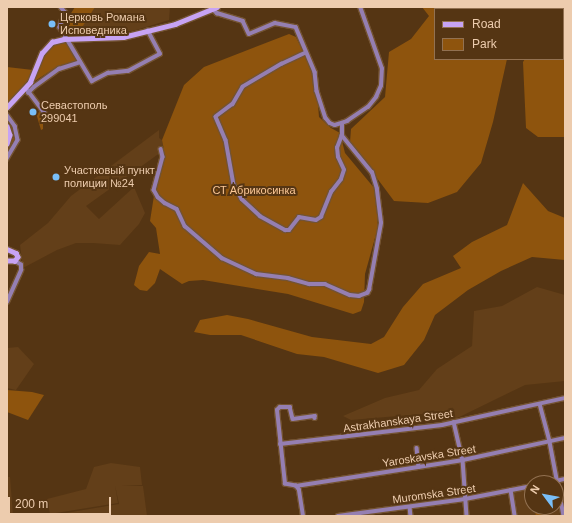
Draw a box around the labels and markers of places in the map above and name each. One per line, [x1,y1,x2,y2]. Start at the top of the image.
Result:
place label: Церковь Романа Исповедника [60,11,145,37]
marker: Церковь Романа Исповедника [47,19,57,29]
place label: Севастополь 299041 [41,99,107,125]
marker: Севастополь 299041 [28,107,38,117]
place label: Участковый пункт полиции №24 [64,164,155,190]
marker: Участковый пункт полиции №24 [51,172,61,182]

